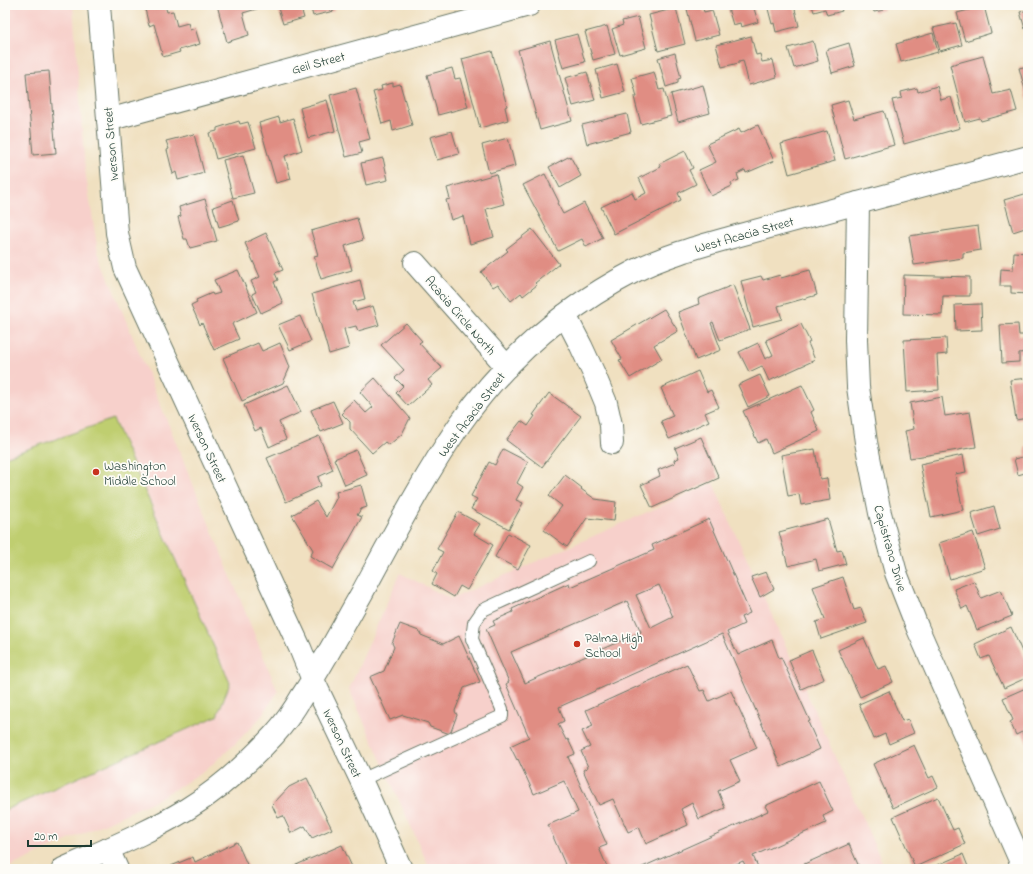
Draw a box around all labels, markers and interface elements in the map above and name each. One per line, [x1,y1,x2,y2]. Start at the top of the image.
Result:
street label: Geil Street [290,47,348,80]
street label: Iverson Street [99,106,124,182]
street label: West Acacia Street [693,212,797,259]
street label: Acacia Circle North [420,272,500,360]
street label: West Acacia Street [434,368,511,461]
street label: Iverson Street [182,411,231,487]
place label: Washington Middle School [104,457,176,491]
marker: Washington Middle School [91,467,101,477]
street label: Capistrano Drive [868,503,911,594]
place label: Palma High School [585,629,643,663]
marker: Palma High School [572,639,582,649]
street label: Iverson Street [317,706,366,782]
scale bar [28,822,91,848]
text: 20 m [34,828,57,846]

